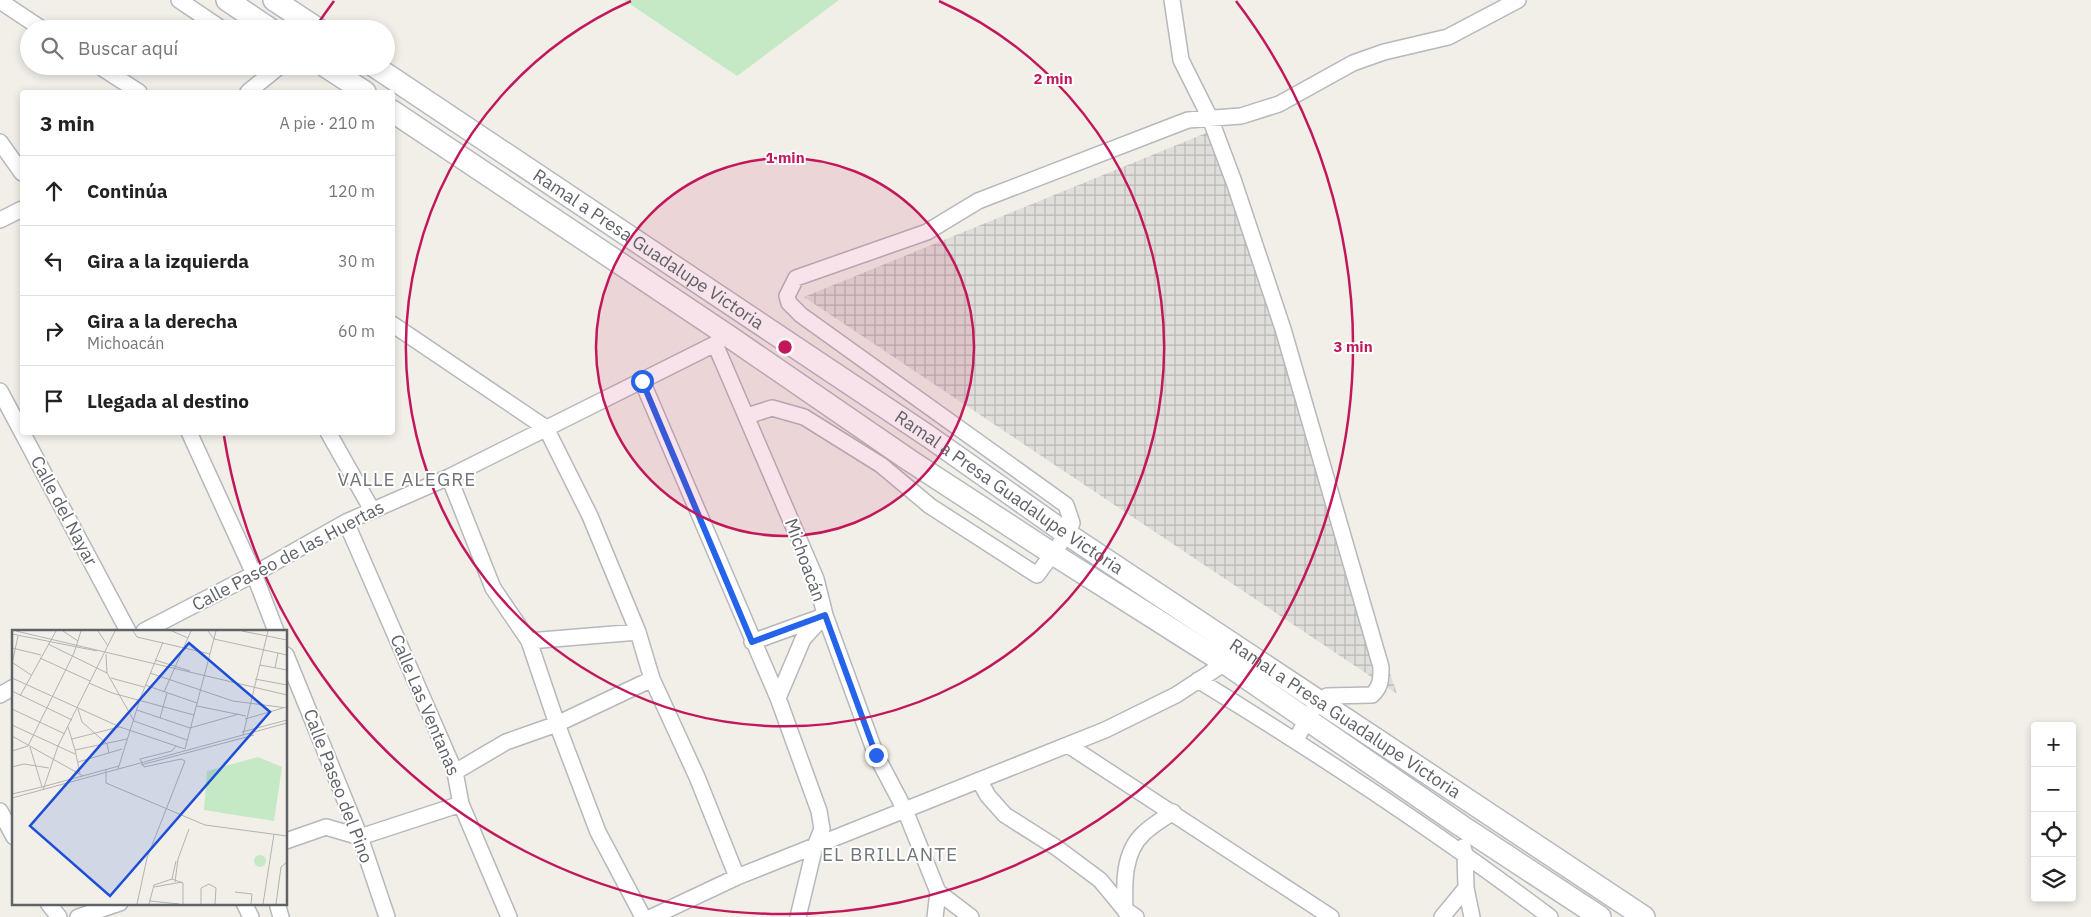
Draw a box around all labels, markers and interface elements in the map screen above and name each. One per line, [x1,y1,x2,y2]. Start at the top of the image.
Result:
search box [20,20,395,75]
icon: search [38,34,66,62]
text: Buscar aquí [78,36,178,60]
text: 2 min [1033,69,1073,88]
text: 3 min [40,109,95,137]
text: A pie · 210 m [280,113,375,133]
text: 1 min [765,148,805,167]
street label: Ramal a Presa Guadalupe Victoria [529,164,769,334]
icon: ahead [40,177,68,205]
text: Continúa [87,179,168,203]
text: 120 m [328,181,375,201]
icon: left [40,247,68,275]
text: Gira a la izquierda [87,249,249,273]
text: 30 m [338,251,375,271]
text: Gira a la derecha [87,309,238,333]
icon: right [40,317,68,345]
text: 60 m [338,321,375,341]
text: Michoacán [87,333,164,353]
text: 3 min [1333,337,1373,356]
centre of rings [776,338,794,356]
route start [631,370,654,393]
icon: arrive [40,387,68,415]
text: Llegada al destino [87,389,249,413]
street label: Ramal a Presa Guadalupe Victoria [891,405,1128,579]
street label: Calle del Nayar [26,452,103,570]
district label: VALLE ALEGRE [338,467,476,491]
street label: Calle Paseo de las Huertas [188,495,388,616]
street label: Michoacán [780,515,831,605]
inset map [12,630,288,904]
street label: Calle Las Ventanas [385,631,466,779]
street label: Ramal a Presa Guadalupe Victoria [1225,633,1466,803]
street label: Calle Paseo del Pino [299,706,378,866]
map controls [2031,722,2076,902]
button: + [2031,722,2076,767]
route end [865,744,888,767]
button: − [2031,767,2076,812]
button: locate [2031,812,2076,857]
district label: EL BRILLANTE [822,842,958,866]
button: layers [2031,857,2076,902]

